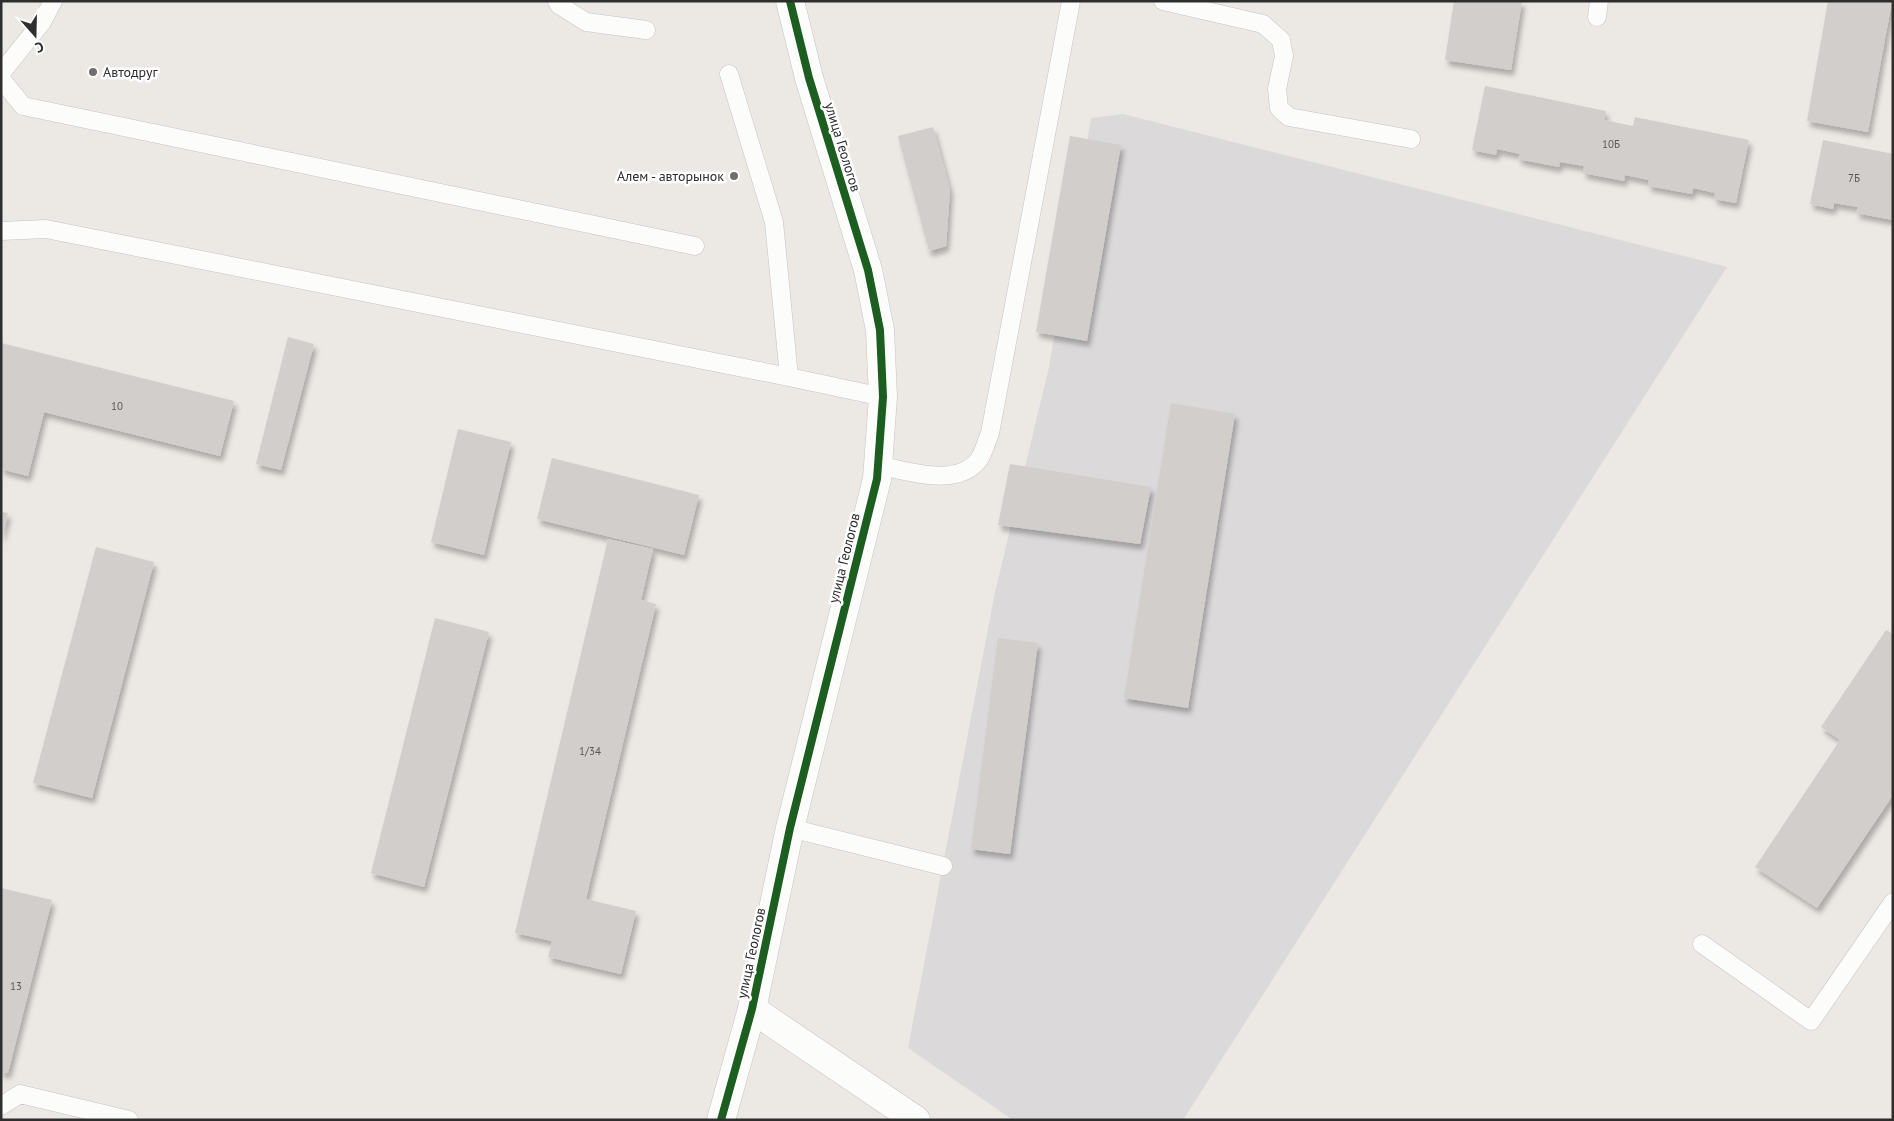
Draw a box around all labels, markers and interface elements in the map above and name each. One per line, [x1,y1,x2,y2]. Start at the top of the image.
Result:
north arrow [10,10,60,60]
text: С [33,37,46,57]
place label: Автодруг [103,63,158,81]
marker: Автодруг [87,66,99,78]
street label: улица Геологов [821,100,865,194]
house number: 10Б [1602,137,1620,151]
place label: Алем - авторынок [617,167,724,185]
marker: Алем - авторынок [728,170,740,182]
house number: 7Б [1848,171,1860,185]
house number: 10 [111,399,123,413]
street label: улица Геологов [824,511,864,605]
house number: 1/34 [579,744,601,758]
street label: улица Геологов [733,906,769,1000]
house number: 13 [10,979,22,993]

